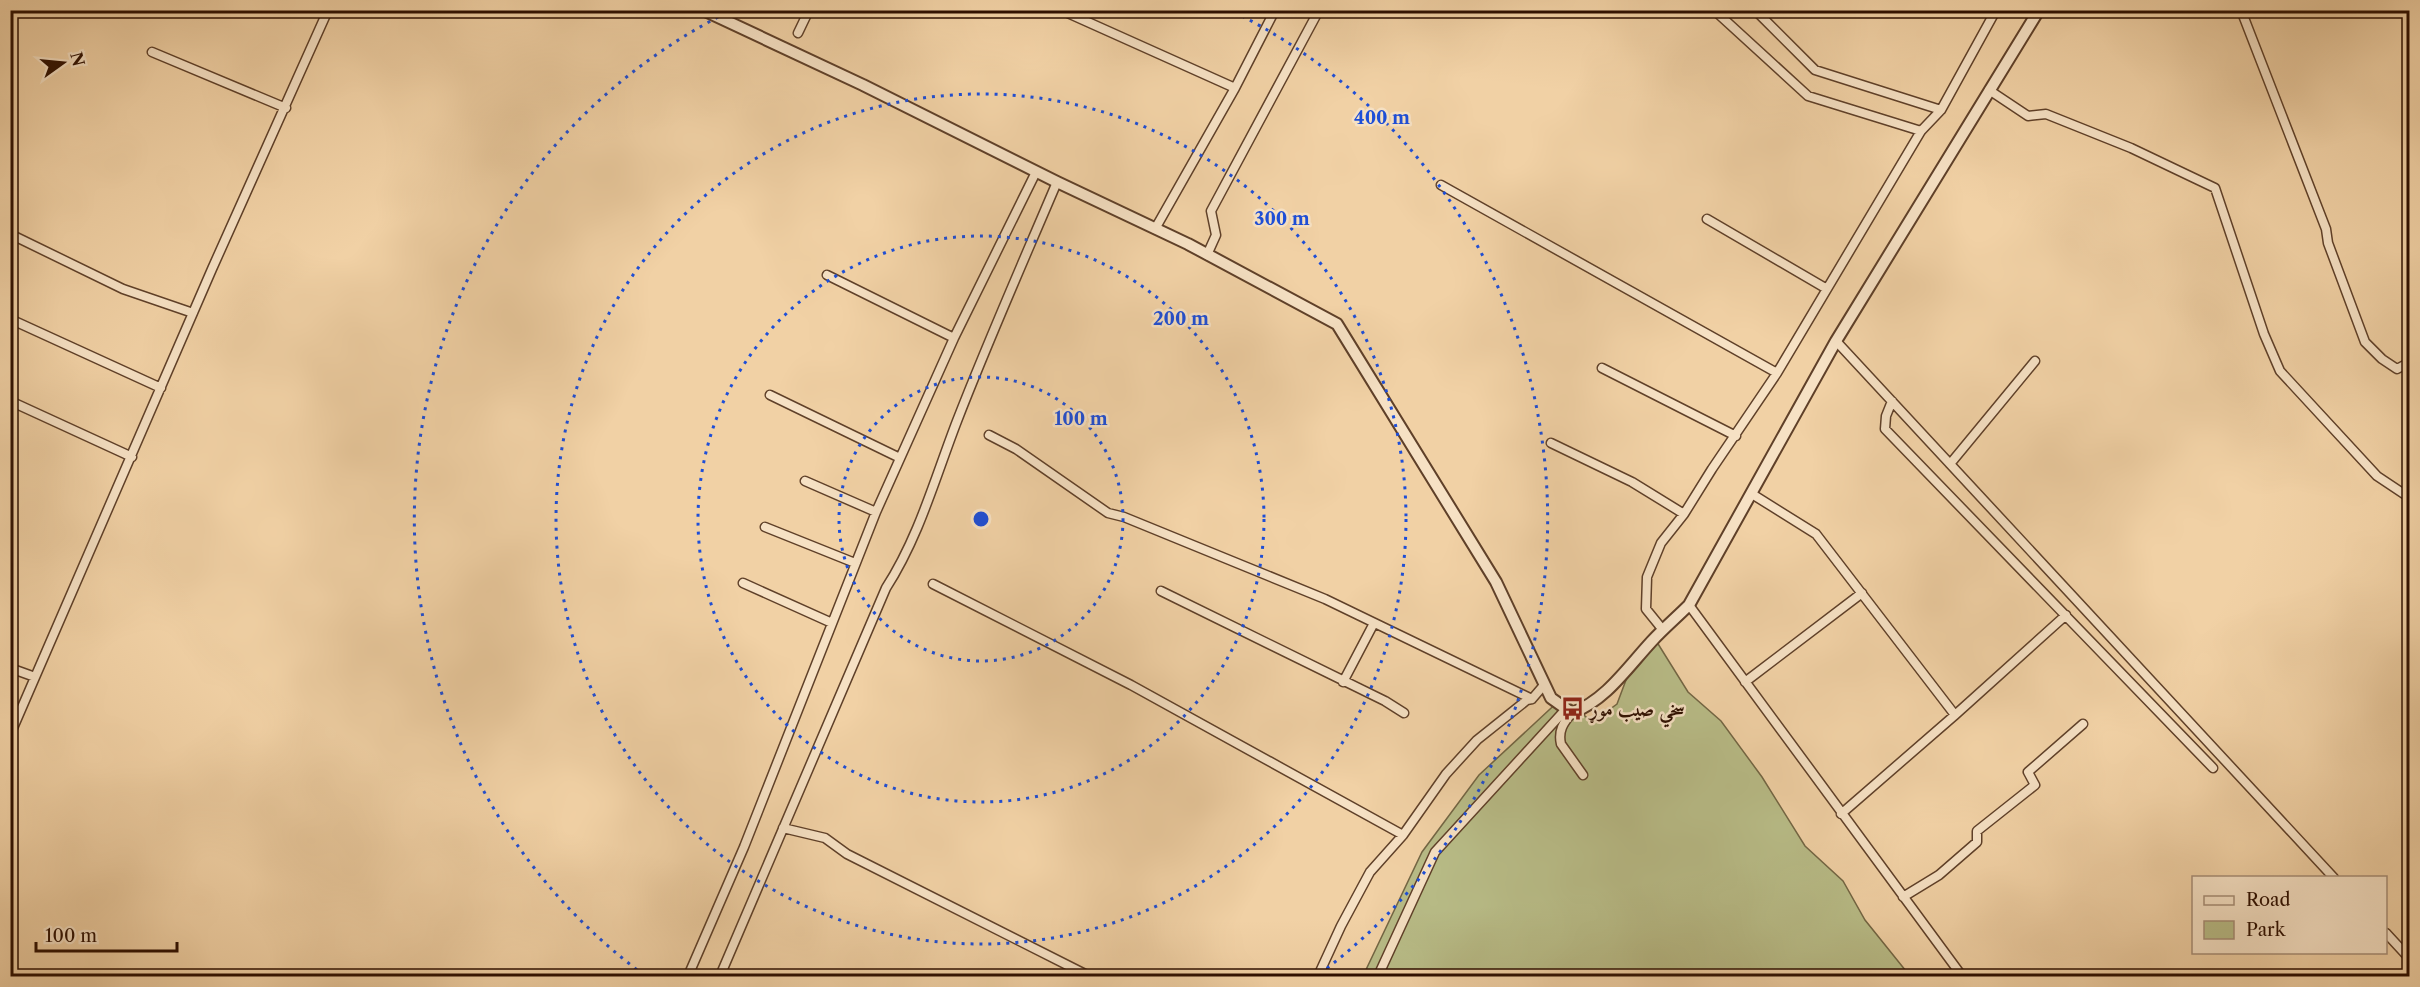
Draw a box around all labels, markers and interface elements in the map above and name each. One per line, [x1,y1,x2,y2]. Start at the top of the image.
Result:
north arrow [33,33,93,93]
text: N [66,50,89,69]
text: 400 m [1354,107,1410,129]
text: 300 m [1254,208,1310,230]
text: 200 m [1153,308,1209,330]
text: 100 m [1054,408,1108,430]
centre of rings [971,509,991,529]
bus stop icon: سخي صیب موړ [1559,696,1585,722]
place label: سخي صیب موړ [1588,697,1685,728]
legend [2192,876,2387,954]
text: Road [2246,889,2291,911]
scale bar [36,915,177,953]
text: Park [2246,919,2287,941]
text: 100 m [45,925,97,947]

